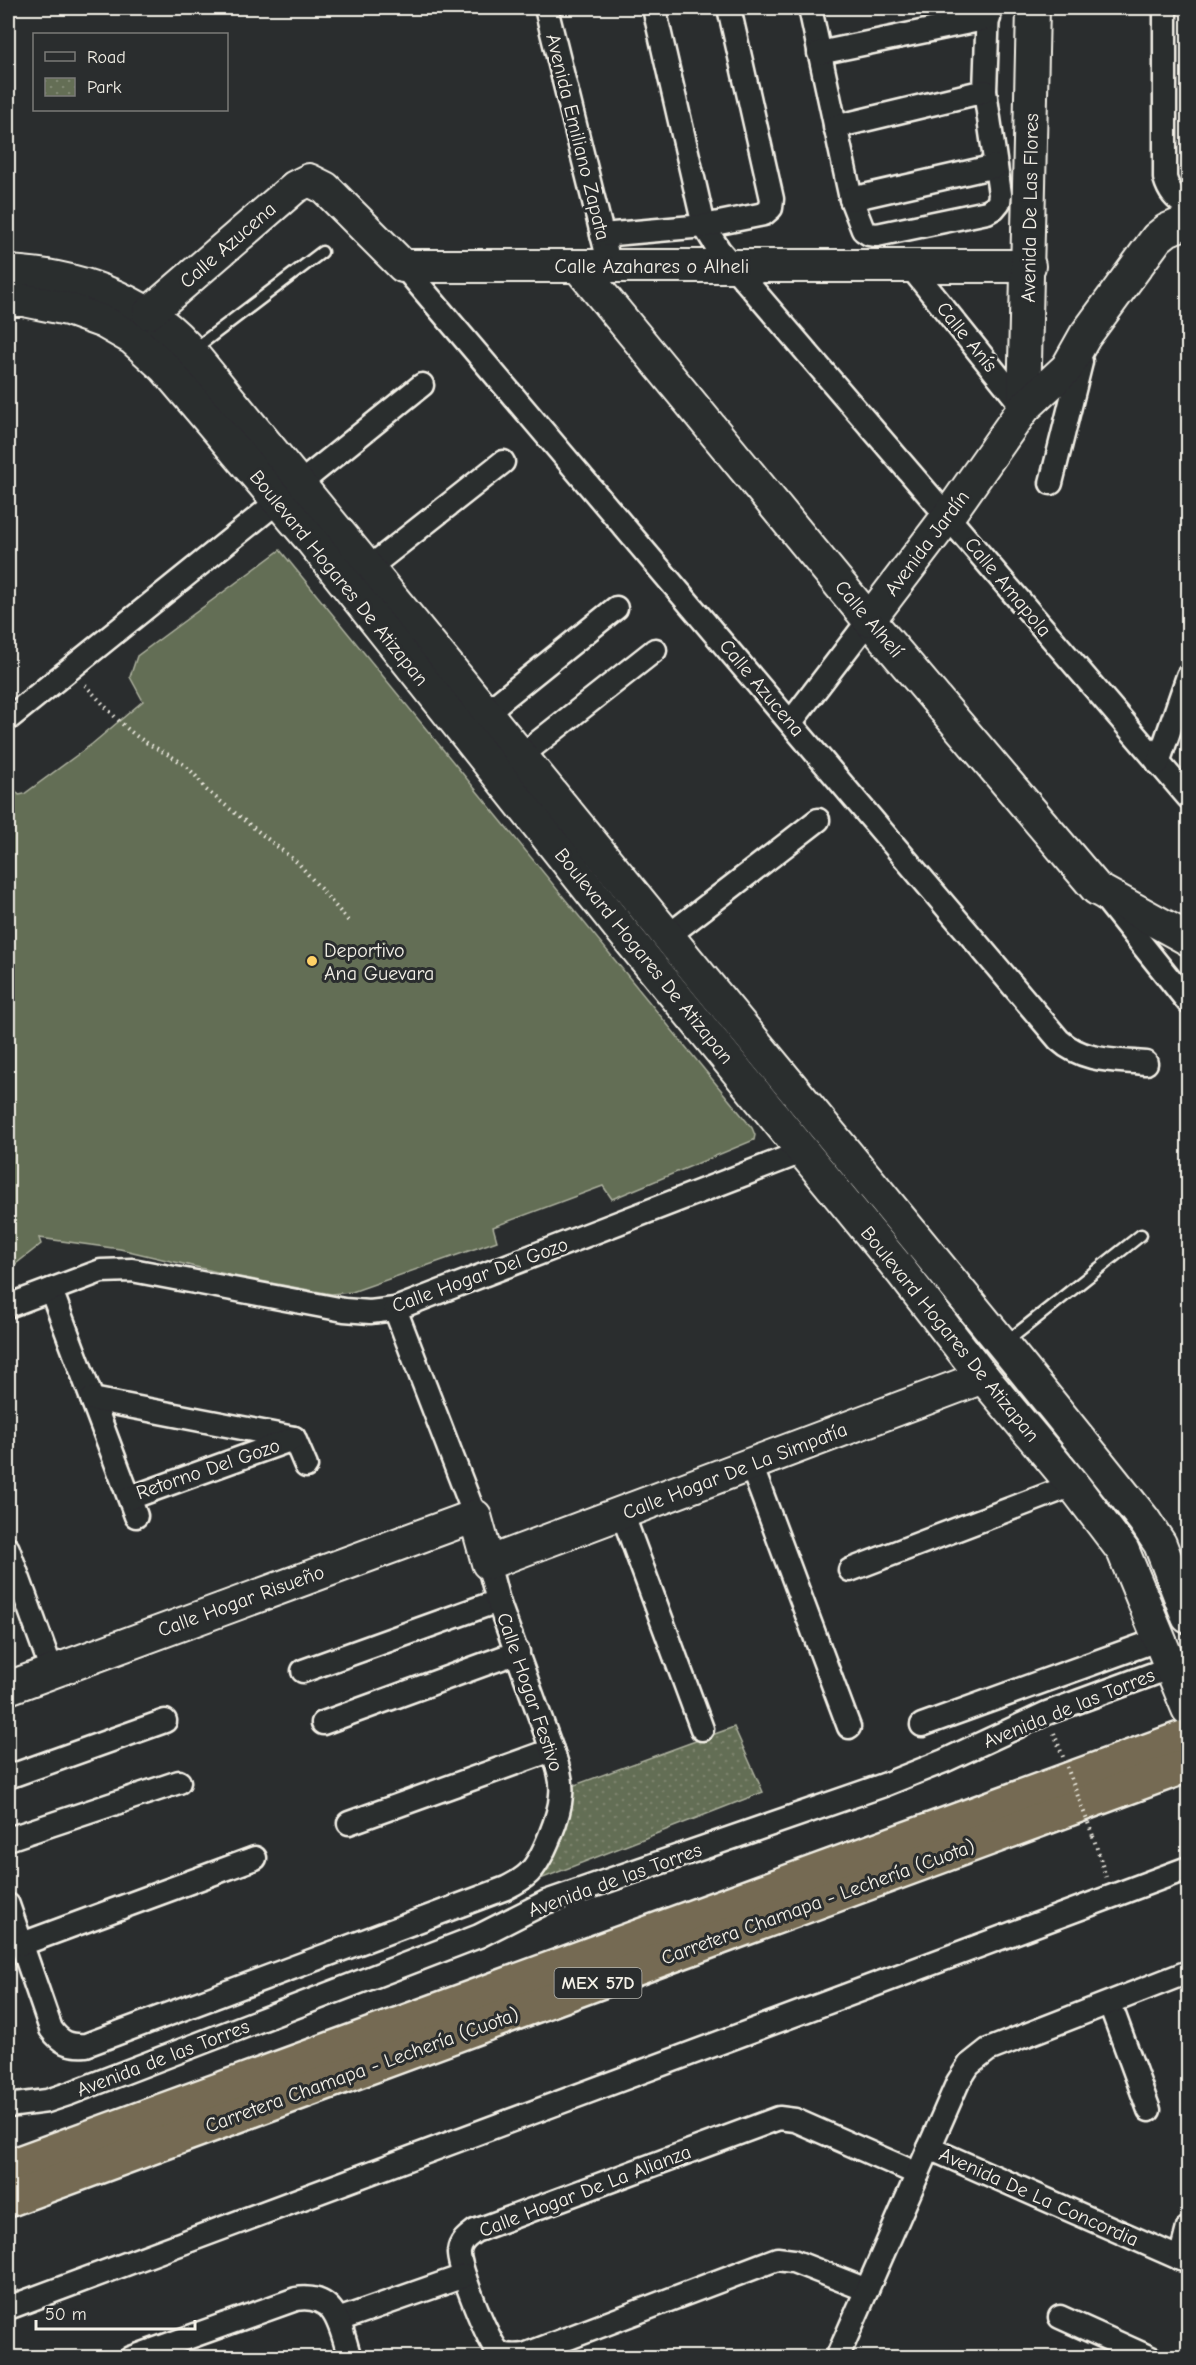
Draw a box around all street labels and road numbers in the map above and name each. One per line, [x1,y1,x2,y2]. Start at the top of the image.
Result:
street label: Avenida Emiliano Zapata [541,31,615,243]
street label: Avenida De Las Flores [1017,113,1043,303]
street label: Calle Azucena [175,197,281,293]
street label: Calle Azahares o Alheli [555,255,749,278]
street label: Calle Anís [932,297,1002,377]
street label: Boulevard Hogares De Atizapan [245,466,433,690]
street label: Avenida Jardín [880,486,974,600]
street label: Calle Amapola [960,533,1056,641]
street label: Calle Alhelí [830,576,908,663]
street label: Calle Azucena [715,635,809,741]
street label: Boulevard Hogares De Atizapan [550,844,738,1068]
street label: Boulevard Hogares De Atizapan [856,1222,1044,1446]
street label: Calle Hogar Del Gozo [389,1232,571,1318]
street label: Calle Hogar De La Simpatía [620,1418,850,1524]
street label: Retorno Del Gozo [133,1434,283,1504]
street label: Calle Hogar Risueño [155,1560,327,1642]
street label: Calle Hogar Festivo [492,1610,568,1774]
street label: Avenida de las Torres [980,1663,1158,1753]
street label: Carretera Chamapa - Lechería (Cuota) [658,1834,978,1970]
street label: Avenida de las Torres [525,1838,705,1922]
road number: MEX 57D [554,1968,642,1998]
street label: Carretera Chamapa - Lechería (Cuota) [202,2002,522,2138]
street label: Avenida de las Torres [74,2015,252,2101]
street label: Calle Hogar De La Alianza [476,2140,694,2242]
street label: Avenida De La Concordia [936,2143,1142,2251]

